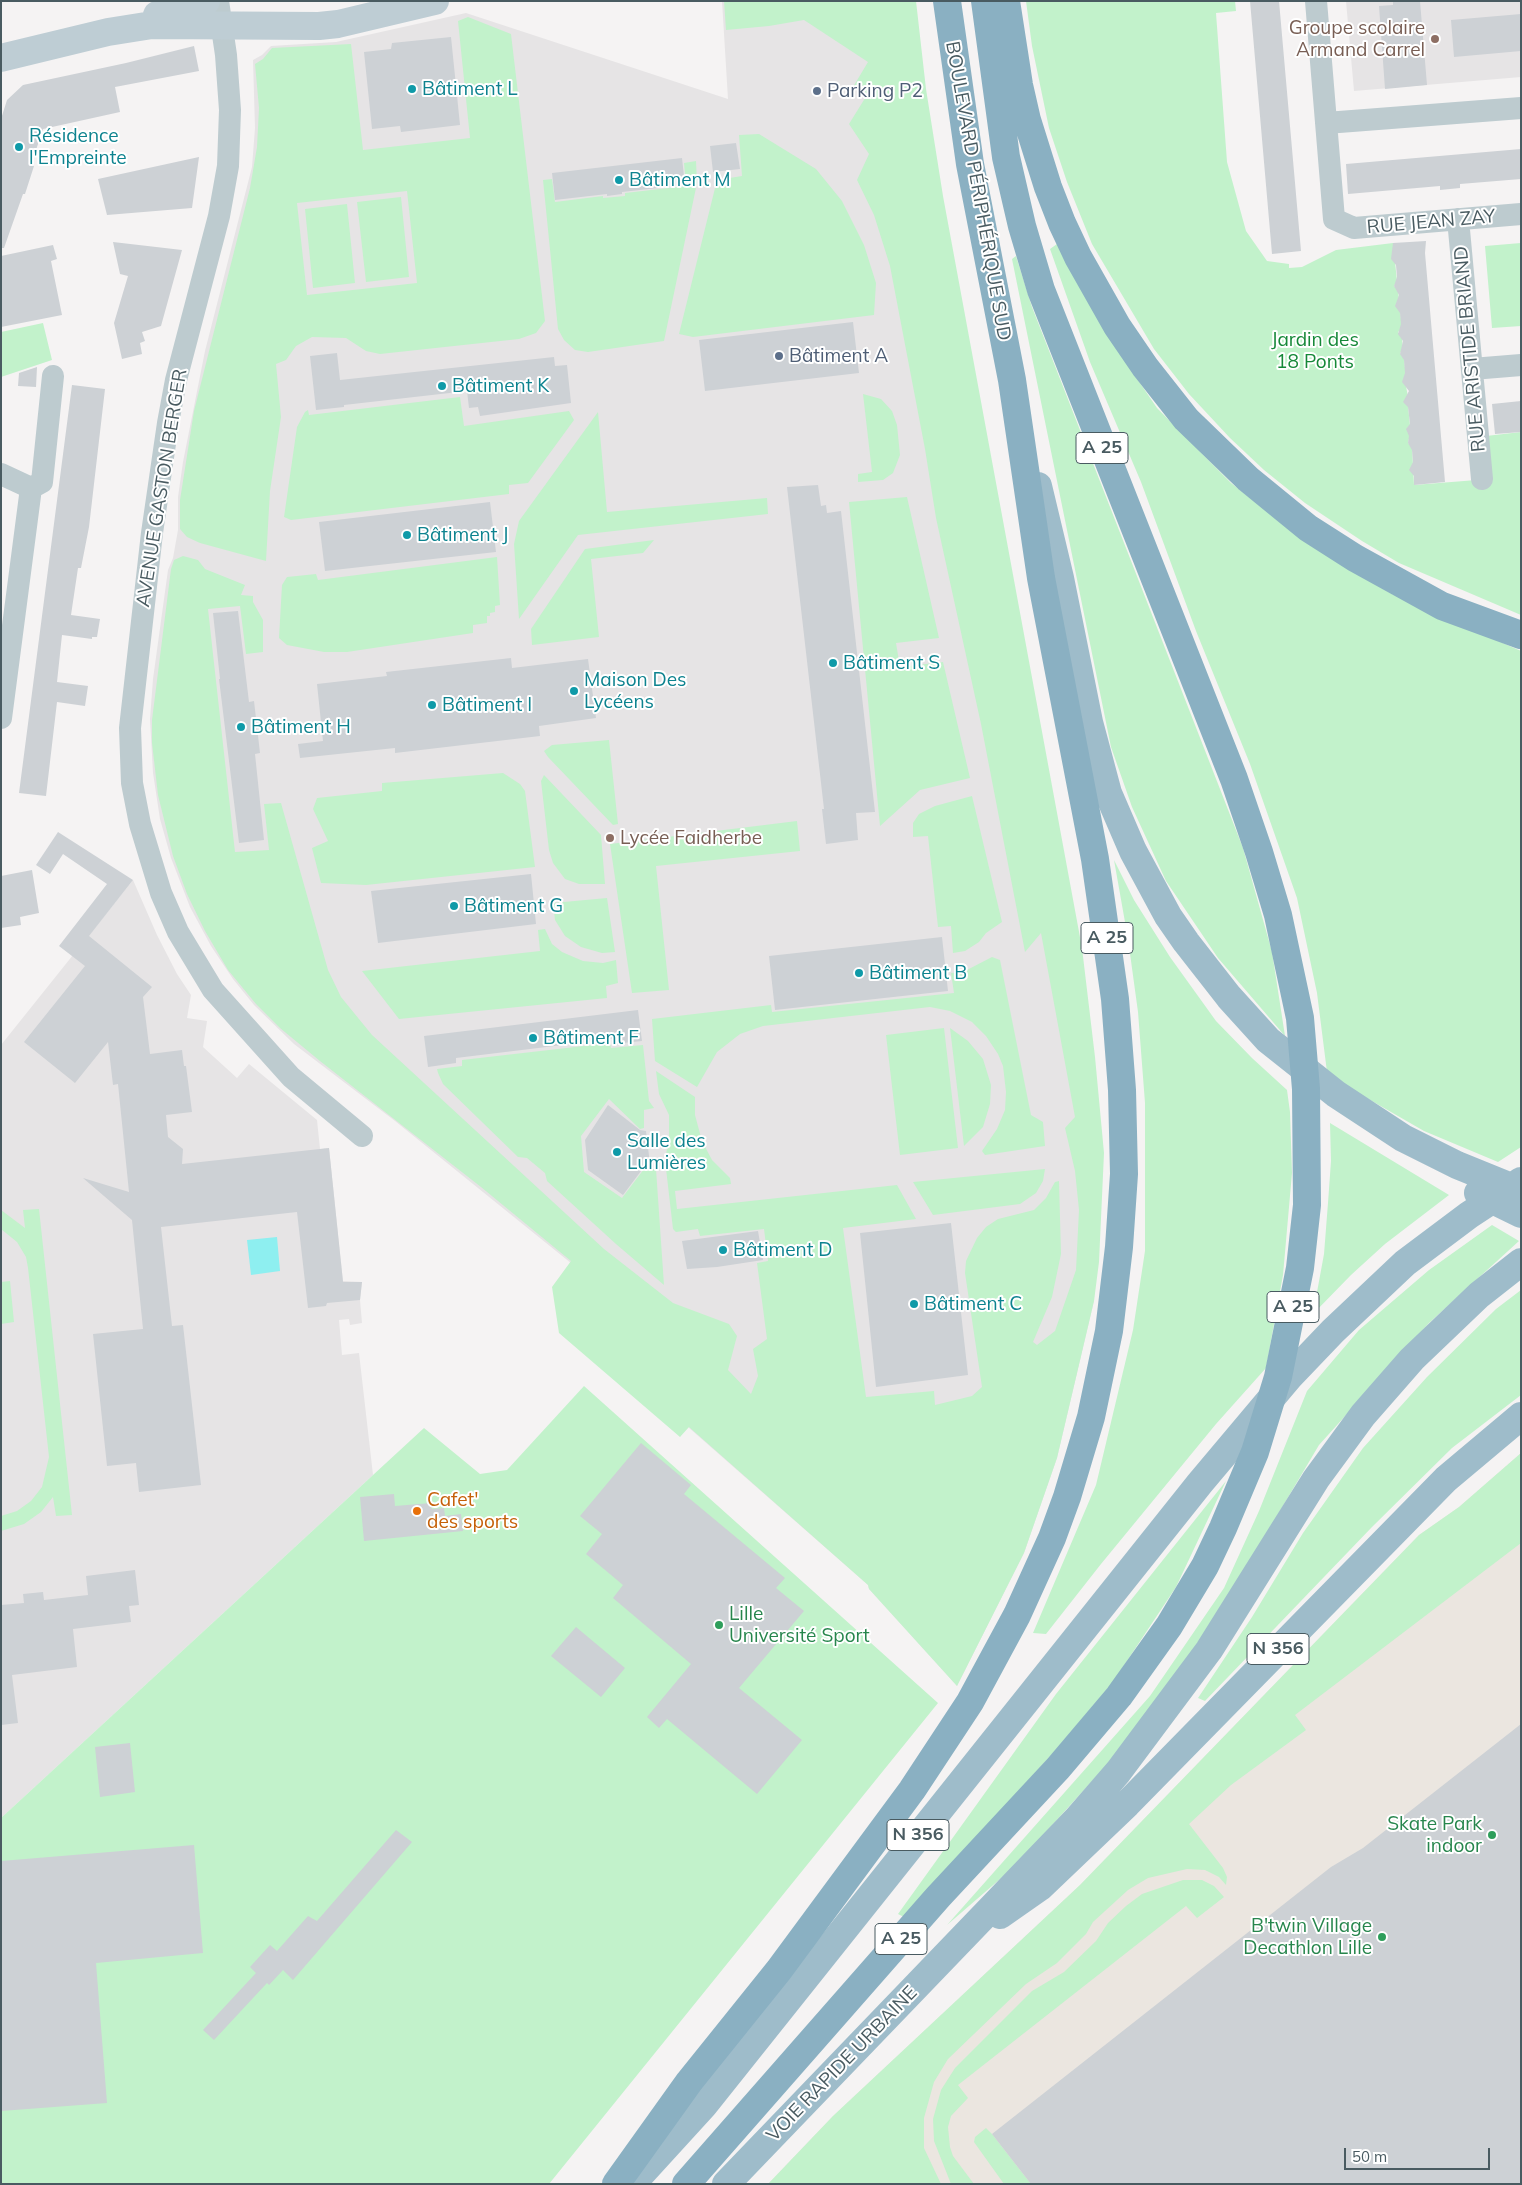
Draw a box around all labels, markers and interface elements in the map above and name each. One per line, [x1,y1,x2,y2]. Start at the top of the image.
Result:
place label: Groupe scolaire Armand Carrel [1289,17,1425,61]
marker: Groupe scolaire Armand Carrel [1429,33,1441,45]
street label: BOULEVARD PÉRIPHÉRIQUE SUD [940,39,1016,343]
place label: Bâtiment L [422,78,518,100]
place label: Parking P2 [827,80,923,102]
marker: Bâtiment L [406,83,418,95]
marker: Parking P2 [811,85,823,97]
place label: Résidence l'Empreinte [29,125,127,169]
marker: Résidence l'Empreinte [13,141,25,153]
place label: Bâtiment M [629,169,731,191]
marker: Bâtiment M [613,174,625,186]
street label: RUE JEAN ZAY [1366,205,1496,239]
street label: RUE ARISTIDE BRIAND [1450,245,1490,453]
park label: Jardin des 18 Ponts [1271,329,1359,373]
place label: Bâtiment A [789,345,888,367]
marker: Bâtiment A [773,350,785,362]
street label: AVENUE GASTON BERGER [132,367,192,609]
place label: Bâtiment K [452,375,549,397]
marker: Bâtiment K [436,380,448,392]
road number: A 25 [1076,432,1128,463]
place label: Bâtiment J [417,524,509,546]
marker: Bâtiment J [401,529,413,541]
place label: Bâtiment S [843,652,940,674]
marker: Bâtiment S [827,657,839,669]
place label: Maison Des Lycéens [584,669,687,713]
marker: Maison Des Lycéens [568,685,580,697]
place label: Bâtiment I [442,694,532,716]
marker: Bâtiment I [426,699,438,711]
place label: Bâtiment H [251,716,351,738]
marker: Bâtiment H [235,721,247,733]
place label: Lycée Faidherbe [620,827,762,849]
marker: Lycée Faidherbe [604,832,616,844]
place label: Bâtiment G [464,895,563,917]
marker: Bâtiment G [448,900,460,912]
road number: A 25 [1081,922,1133,954]
place label: Bâtiment B [869,962,967,984]
marker: Bâtiment B [853,967,865,979]
place label: Bâtiment F [543,1027,639,1049]
marker: Bâtiment F [527,1032,539,1044]
place label: Salle des Lumières [627,1130,706,1174]
marker: Salle des Lumières [611,1146,623,1158]
place label: Bâtiment D [733,1239,832,1261]
marker: Bâtiment D [717,1244,729,1256]
road number: A 25 [1267,1291,1319,1322]
place label: Bâtiment C [924,1293,1022,1315]
marker: Bâtiment C [908,1298,920,1310]
place label: Cafet' des sports [427,1489,518,1533]
marker: Cafet' des sports [411,1505,423,1517]
place label: Lille Université Sport [729,1603,870,1647]
marker: Lille Université Sport [713,1619,725,1631]
road number: N 356 [1247,1634,1309,1665]
place label: Skate Park indoor [1387,1813,1482,1857]
road number: N 356 [887,1820,949,1850]
marker: Skate Park indoor [1486,1829,1498,1841]
place label: B'twin Village Decathlon Lille [1243,1915,1372,1959]
road number: A 25 [875,1924,927,1955]
marker: B'twin Village Decathlon Lille [1376,1931,1388,1943]
street label: VOIE RAPIDE URBAINE [762,1982,922,2146]
scale bar [1347,2138,1493,2170]
text: 50 m [1352,2147,1387,2166]

